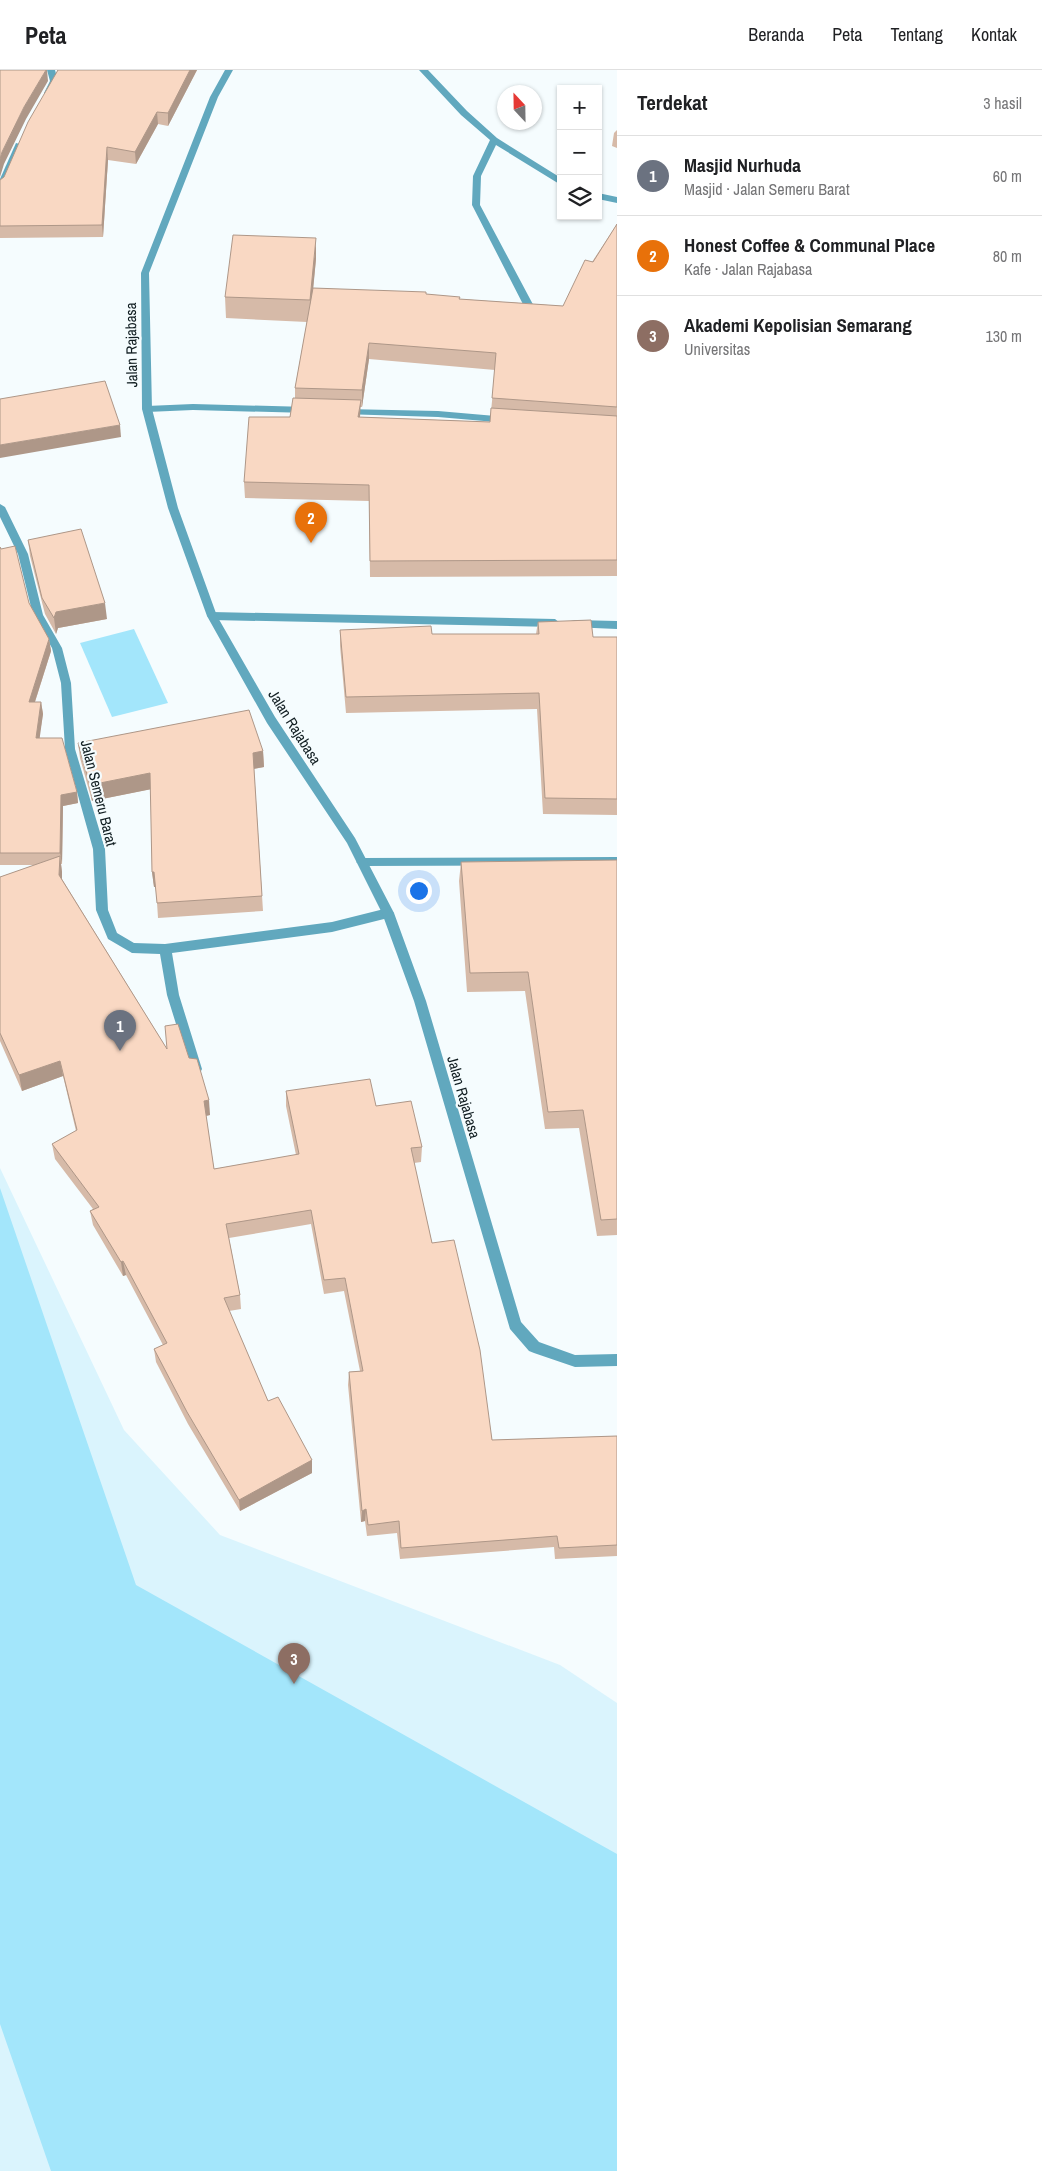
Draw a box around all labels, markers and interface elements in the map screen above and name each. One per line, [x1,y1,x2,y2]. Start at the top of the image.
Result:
text: Peta [25,19,67,51]
text: Beranda [748,22,804,47]
text: Peta [832,22,863,47]
text: Tentang [891,22,943,47]
text: Kontak [971,22,1017,47]
north arrow [497,85,542,130]
map controls [557,85,602,220]
button: + [557,85,602,130]
text: Terdekat [637,88,708,117]
text: 3 hasil [983,92,1022,114]
button: − [557,130,602,175]
text: Masjid Nurhuda [684,152,801,178]
text: 1 [649,165,657,187]
text: 60 m [993,165,1022,187]
button: layers [557,175,602,220]
text: Masjid · Jalan Semeru Barat [684,178,850,200]
text: Honest Coffee & Communal Place [684,232,935,258]
text: 2 [649,245,657,267]
text: 80 m [993,245,1022,267]
text: Kafe · Jalan Rajabasa [684,258,812,280]
street label: Jalan Rajabasa [120,302,142,388]
text: Akademi Kepolisian Semarang [684,312,912,338]
text: 3 [649,325,657,347]
text: 130 m [986,325,1022,347]
text: Universitas [684,338,750,360]
pin: 2 [295,502,327,543]
street label: Jalan Rajabasa [264,685,326,769]
street label: Jalan Semeru Barat [76,738,122,849]
your location [406,878,432,904]
pin: 1 [104,1010,136,1051]
street label: Jalan Rajabasa [442,1053,486,1141]
pin: 3 [278,1643,310,1684]

